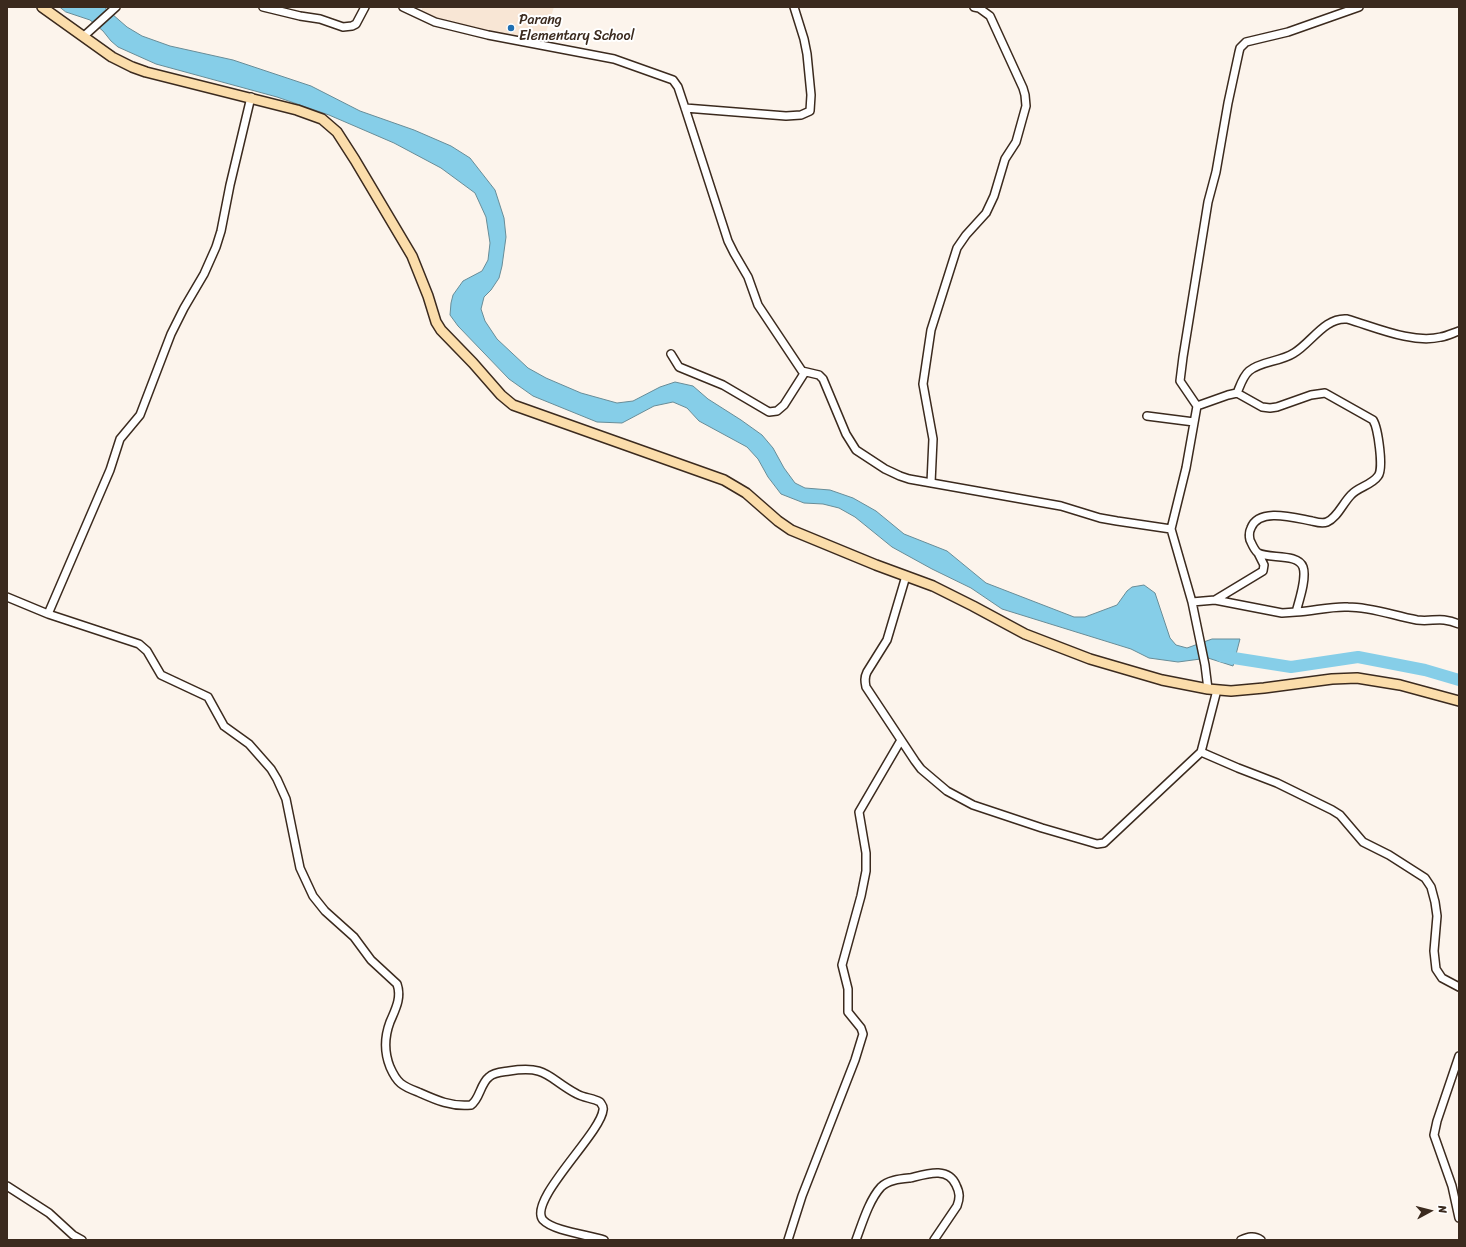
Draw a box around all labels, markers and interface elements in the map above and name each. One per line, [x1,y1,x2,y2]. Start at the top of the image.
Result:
place label: Parang Elementary School [519,12,635,44]
marker: Parang Elementary School [506,23,516,33]
north arrow [1410,1191,1450,1231]
text: N [1433,1205,1452,1214]

